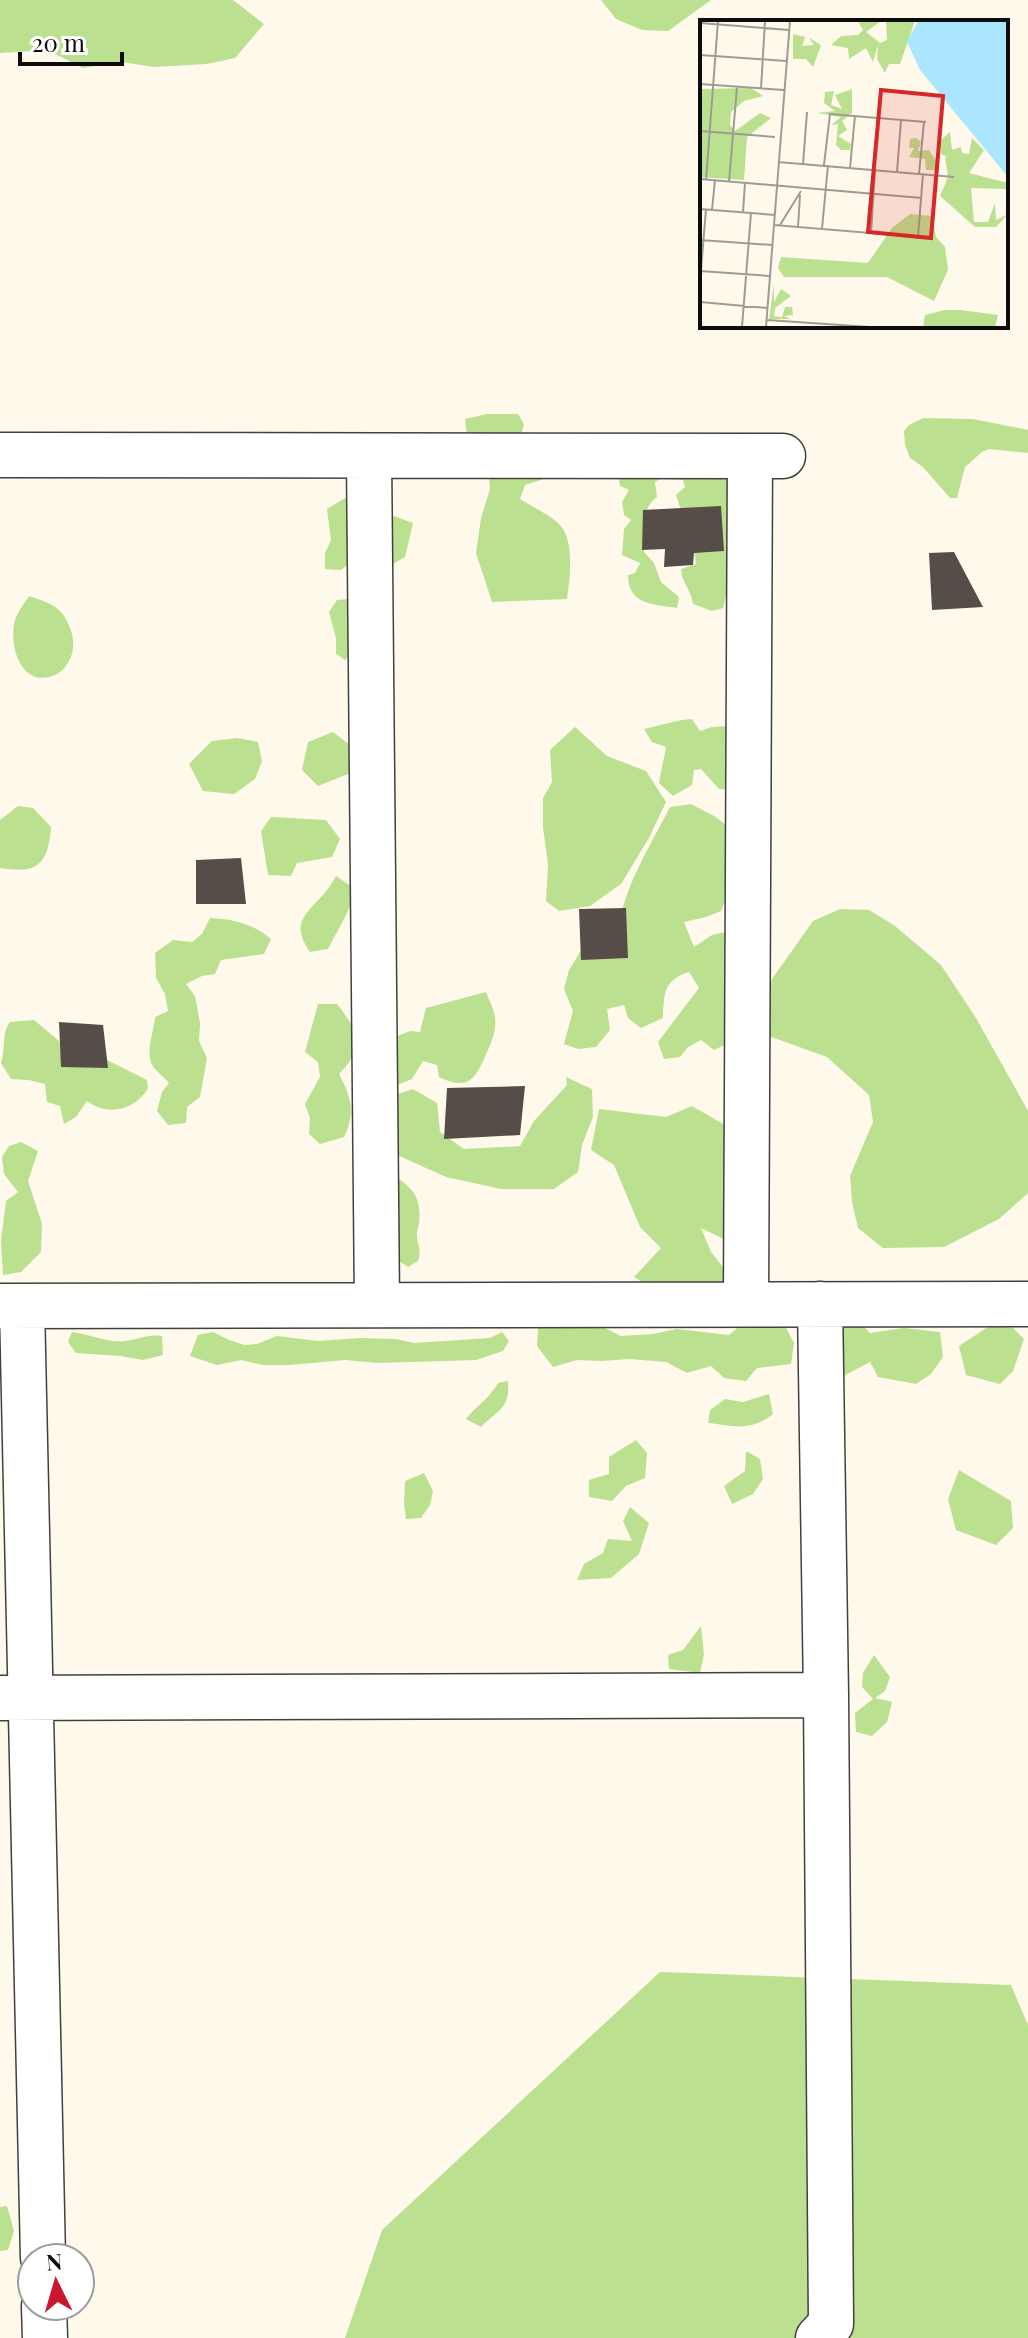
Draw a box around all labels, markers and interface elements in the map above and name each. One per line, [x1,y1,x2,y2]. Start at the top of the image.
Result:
scale bar [20,16,122,66]
inset map [700,20,1008,328]
text: 20 m [32,26,85,58]
north arrow [16,2242,96,2322]
text: N [45,2245,64,2277]

